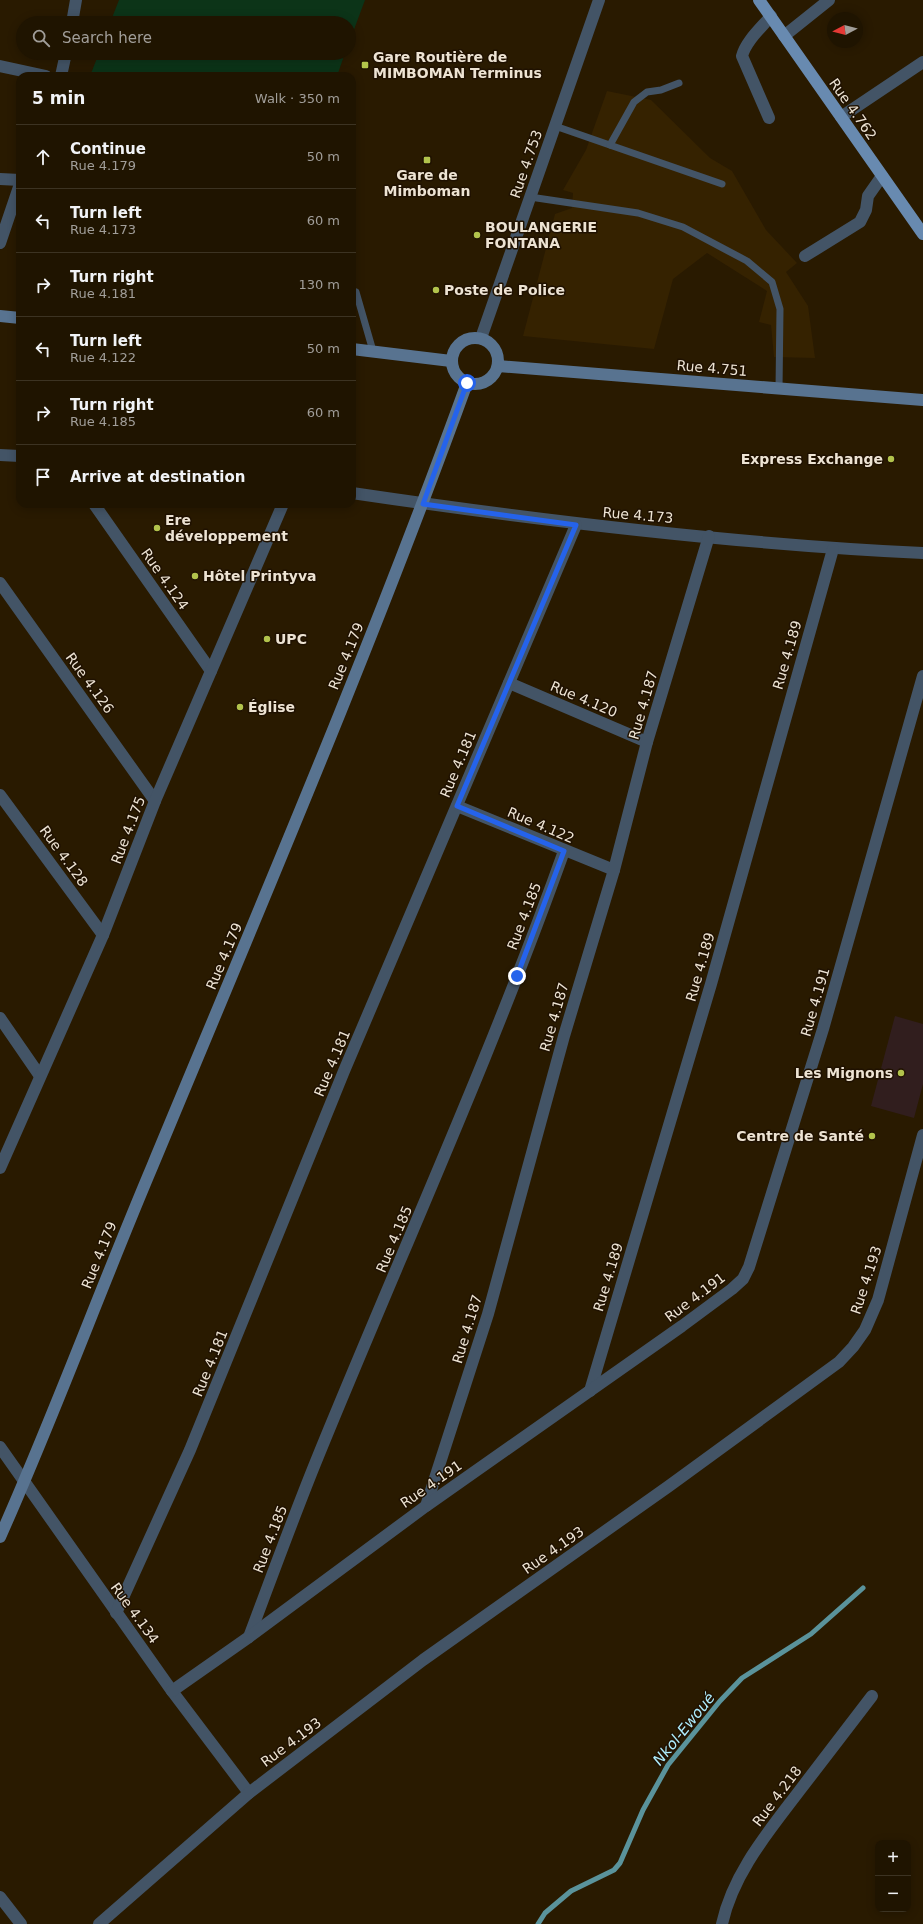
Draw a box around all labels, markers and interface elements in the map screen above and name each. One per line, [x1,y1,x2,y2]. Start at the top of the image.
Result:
north arrow [827,12,863,48]
search box [16,16,356,60]
icon: search [30,27,52,49]
text: Search here [62,29,152,47]
place label: Gare Routière de MIMBOMAN Terminus [373,49,542,81]
marker: Gare Routière de MIMBOMAN Terminus [360,60,370,70]
street label: Rue 4.762 [826,75,880,143]
text: 5 min [32,88,85,108]
text: Walk · 350 m [255,91,340,106]
street label: Rue 4.753 [507,128,545,200]
text: Continue [70,140,146,158]
icon: ahead [32,146,54,168]
text: 50 m [307,149,340,164]
marker: Gare de Mimboman [422,155,432,165]
text: Rue 4.179 [70,158,136,173]
place label: Gare de Mimboman [384,167,470,199]
text: Turn left [70,204,142,222]
icon: left [32,210,54,232]
text: 60 m [307,213,340,228]
place label: BOULANGERIE FONTANA [485,219,597,251]
text: Rue 4.173 [70,222,136,237]
marker: BOULANGERIE FONTANA [472,230,482,240]
text: Turn right [70,268,154,286]
icon: right [32,274,54,296]
text: 130 m [298,277,340,292]
place label: Poste de Police [444,282,565,298]
marker: Poste de Police [431,285,441,295]
text: Rue 4.181 [70,286,136,301]
text: Turn left [70,332,142,350]
icon: left [32,338,54,360]
text: 50 m [307,341,340,356]
text: Rue 4.122 [70,350,136,365]
street label: Rue 4.751 [676,357,748,379]
route start [458,374,476,392]
text: Turn right [70,396,154,414]
icon: right [32,402,54,424]
text: 60 m [307,405,340,420]
text: Rue 4.185 [70,414,136,429]
place label: Express Exchange [741,451,883,467]
marker: Express Exchange [886,454,896,464]
icon: arrive [32,466,54,488]
text: Arrive at destination [70,468,245,486]
street label: Rue 4.173 [602,504,674,526]
place label: Ere développement [165,512,288,544]
marker: Ere développement [152,523,162,533]
street label: Rue 4.124 [138,545,192,613]
place label: Hôtel Printyva [203,568,317,584]
marker: Hôtel Printyva [190,571,200,581]
street label: Rue 4.189 [770,619,804,691]
street label: Rue 4.179 [325,620,367,692]
place label: UPC [275,631,307,647]
marker: UPC [262,634,272,644]
street label: Rue 4.126 [63,650,117,717]
street label: Rue 4.187 [626,669,660,741]
street label: Rue 4.120 [548,678,620,720]
place label: Église [248,699,295,715]
marker: Église [235,702,245,712]
street label: Rue 4.181 [437,728,479,800]
street label: Rue 4.175 [108,794,148,866]
street label: Rue 4.122 [505,804,577,846]
street label: Rue 4.128 [37,823,91,889]
street label: Rue 4.185 [504,880,544,952]
street label: Rue 4.179 [203,920,245,992]
street label: Rue 4.189 [683,931,717,1003]
street label: Rue 4.191 [798,966,832,1038]
route end [508,967,526,985]
street label: Rue 4.187 [537,981,571,1053]
street label: Rue 4.181 [311,1027,353,1099]
place label: Les Mignons [795,1065,893,1081]
marker: Les Mignons [896,1068,906,1078]
place label: Centre de Santé [736,1128,864,1144]
marker: Centre de Santé [867,1131,877,1141]
street label: Rue 4.185 [373,1203,415,1275]
street label: Rue 4.179 [78,1219,120,1291]
street label: Rue 4.189 [590,1241,626,1313]
street label: Rue 4.193 [847,1244,885,1316]
street label: Rue 4.191 [662,1269,728,1325]
street label: Rue 4.187 [449,1293,485,1365]
street label: Rue 4.181 [189,1327,231,1399]
street label: Rue 4.191 [397,1457,465,1511]
street label: Rue 4.185 [250,1503,290,1575]
street label: Rue 4.193 [519,1523,587,1577]
street label: Rue 4.134 [108,1580,162,1647]
water label: Nkol-Ewoué [649,1689,719,1769]
street label: Rue 4.193 [258,1714,324,1770]
street label: Rue 4.218 [749,1763,805,1829]
map controls [875,1840,911,1912]
button: + [875,1840,911,1876]
button: − [875,1876,911,1912]

